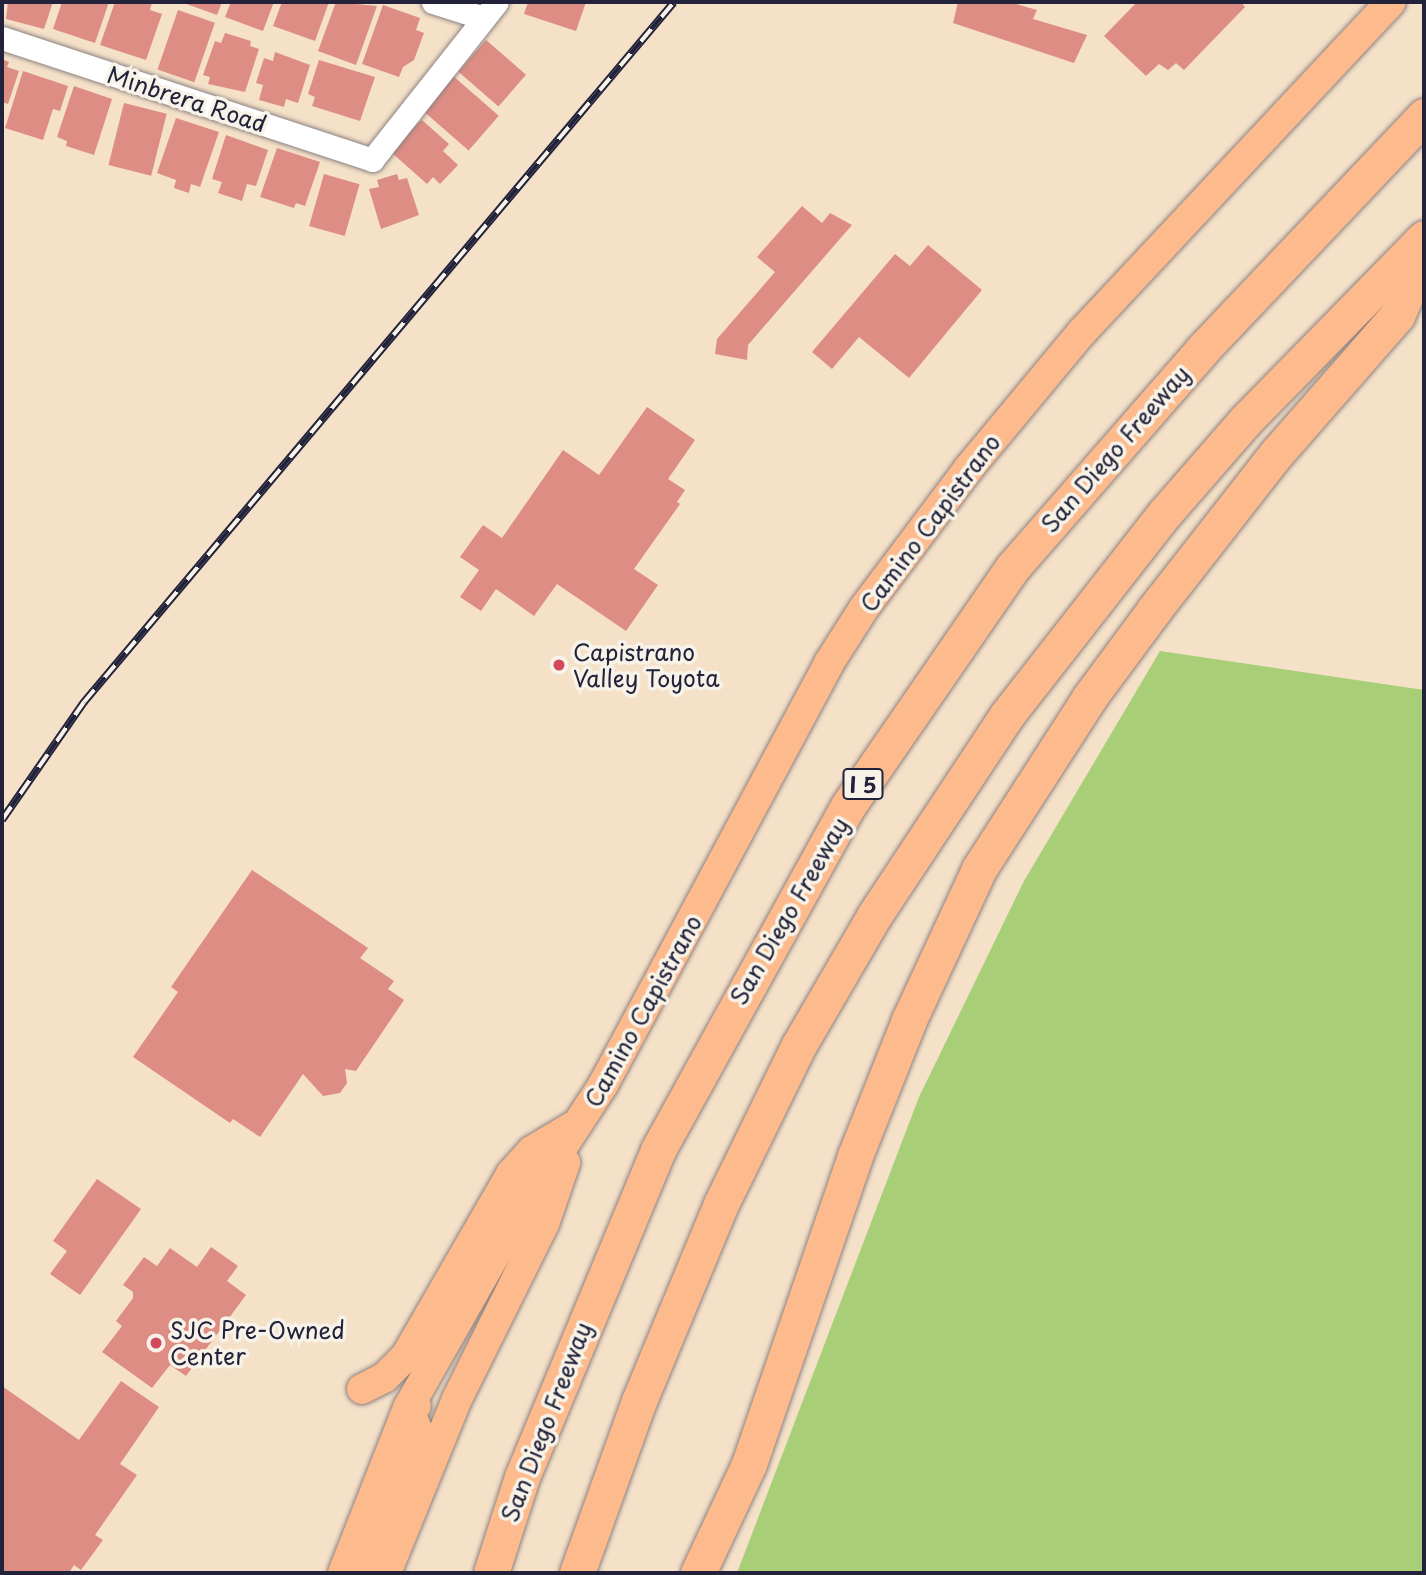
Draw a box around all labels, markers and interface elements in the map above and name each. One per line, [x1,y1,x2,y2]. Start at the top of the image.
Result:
street label: Minbrera Road [104,60,270,138]
street label: San Diego Freeway [1035,360,1195,538]
street label: Camino Capistrano [854,429,1006,617]
place label: Capistrano Valley Toyota [573,638,721,692]
marker: Capistrano Valley Toyota [551,657,567,673]
road number: I 5 [842,766,884,802]
street label: San Diego Freeway [724,812,854,1010]
street label: Camino Capistrano [579,911,707,1111]
place label: SJC Pre-Owned Center [170,1316,347,1370]
street label: San Diego Freeway [495,1318,597,1526]
marker: SJC Pre-Owned Center [148,1335,164,1351]

